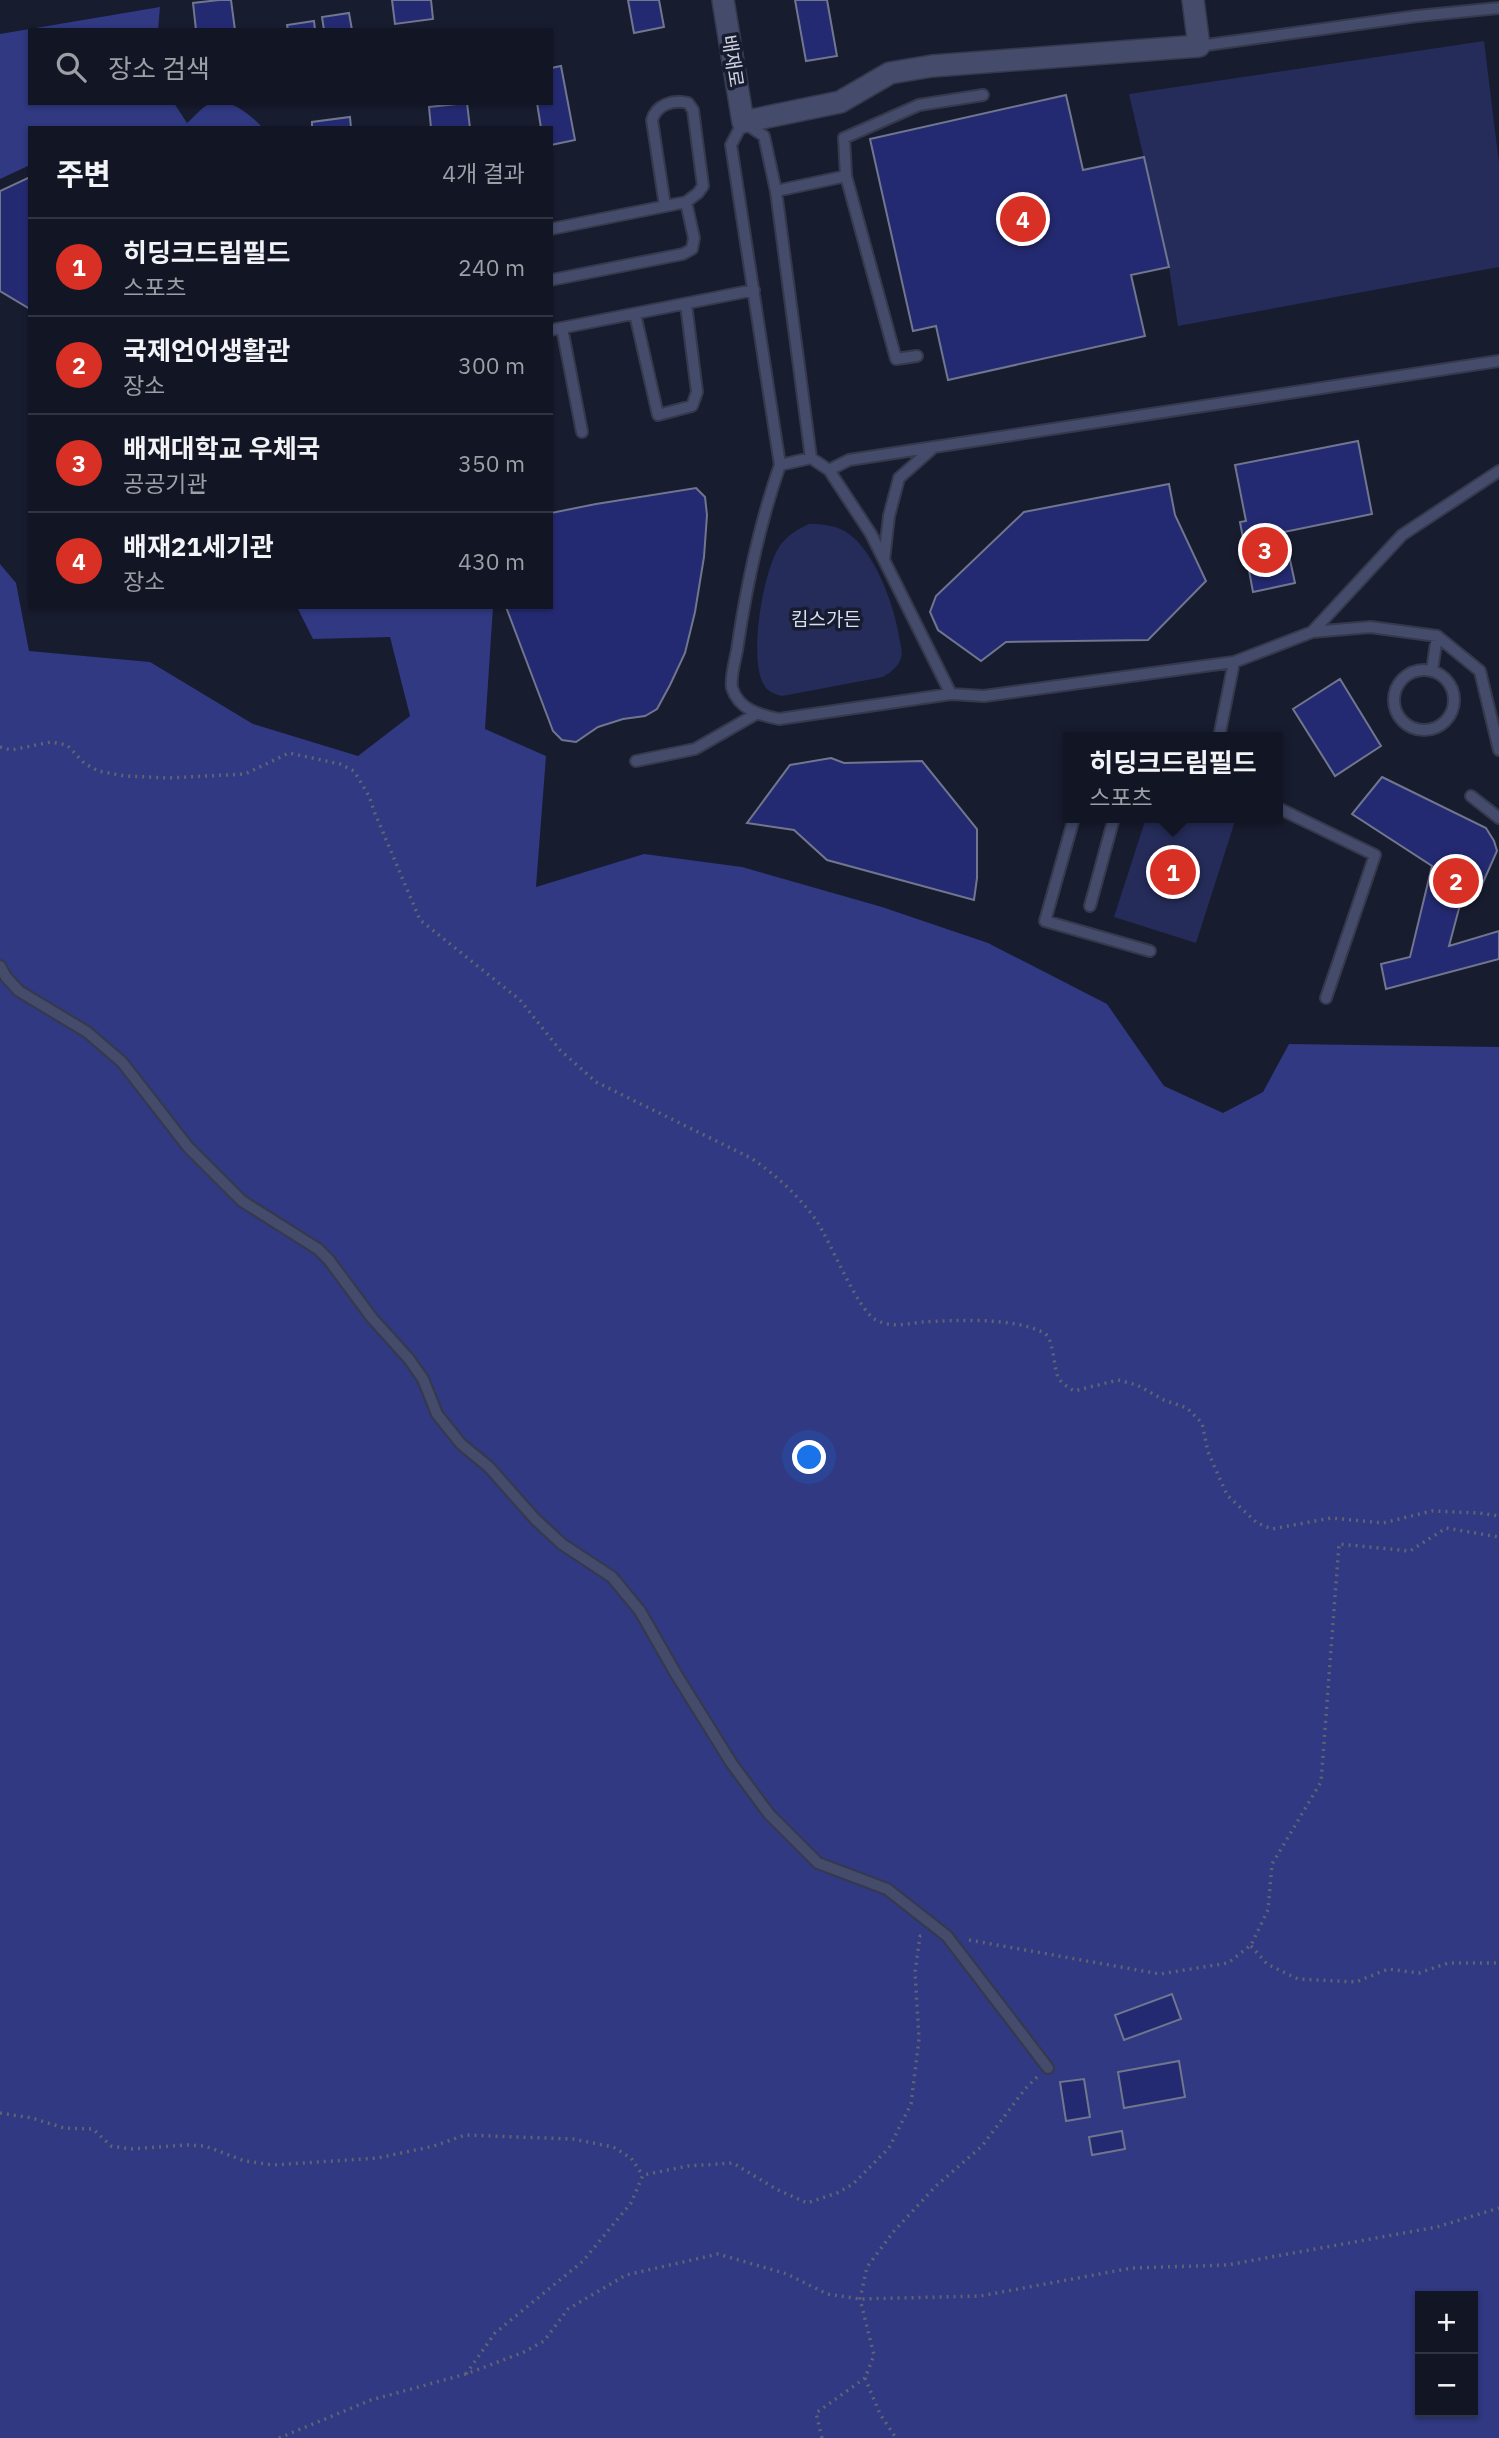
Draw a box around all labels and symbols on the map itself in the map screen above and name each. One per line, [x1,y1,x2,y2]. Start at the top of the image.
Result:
street label: 배재로 [717,33,749,89]
pin: 4 [1000,193,1046,245]
pin: 3 [1242,524,1288,576]
park label: 킴스가든 [791,607,861,631]
pin: 1 [1150,846,1196,898]
pin: 2 [1433,855,1479,907]
your location [792,1440,826,1474]

